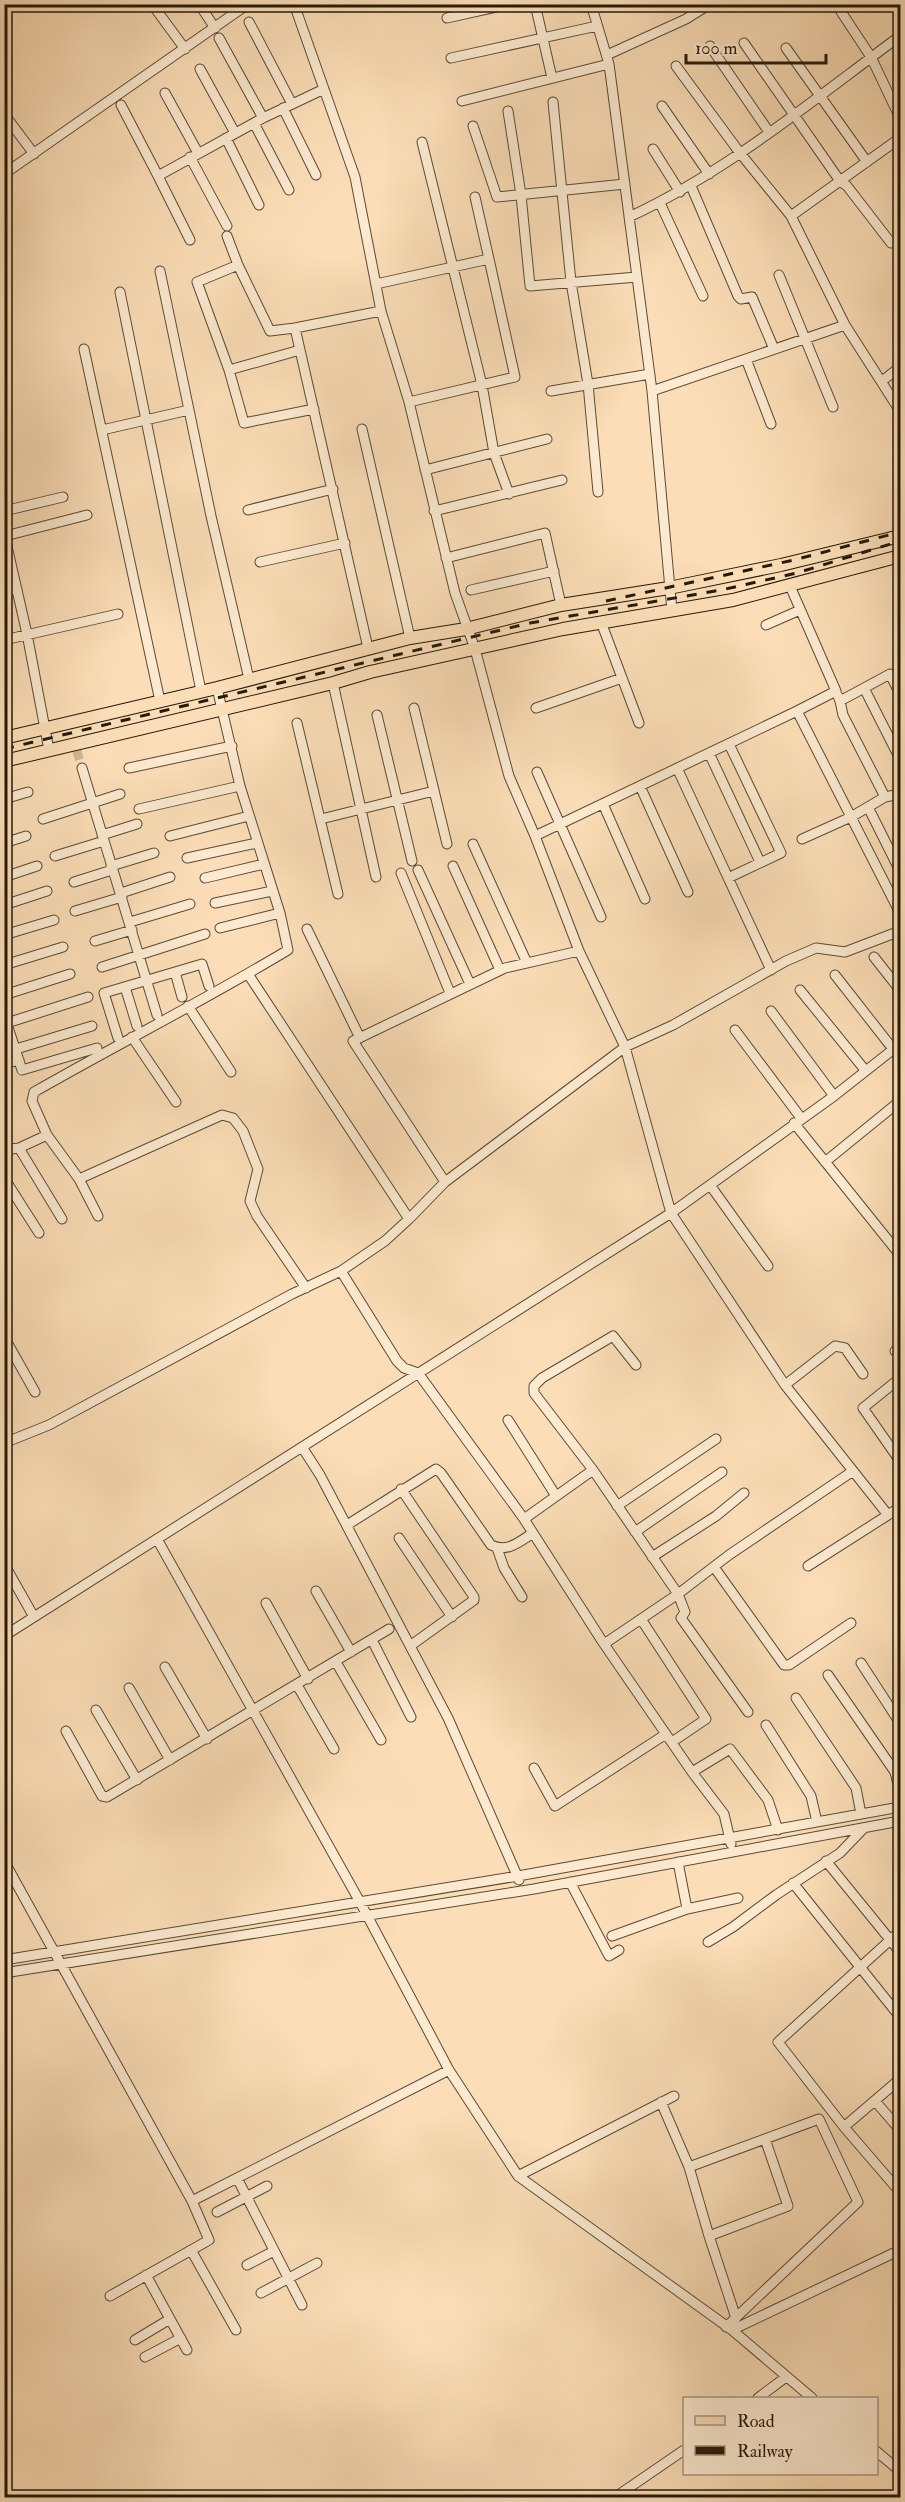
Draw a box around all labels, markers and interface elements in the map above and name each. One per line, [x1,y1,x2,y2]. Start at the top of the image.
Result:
scale bar [686,27,826,65]
text: 100 m [695,37,738,60]
legend [683,2397,878,2475]
text: Road [737,2410,775,2433]
text: Railway [737,2440,794,2463]

